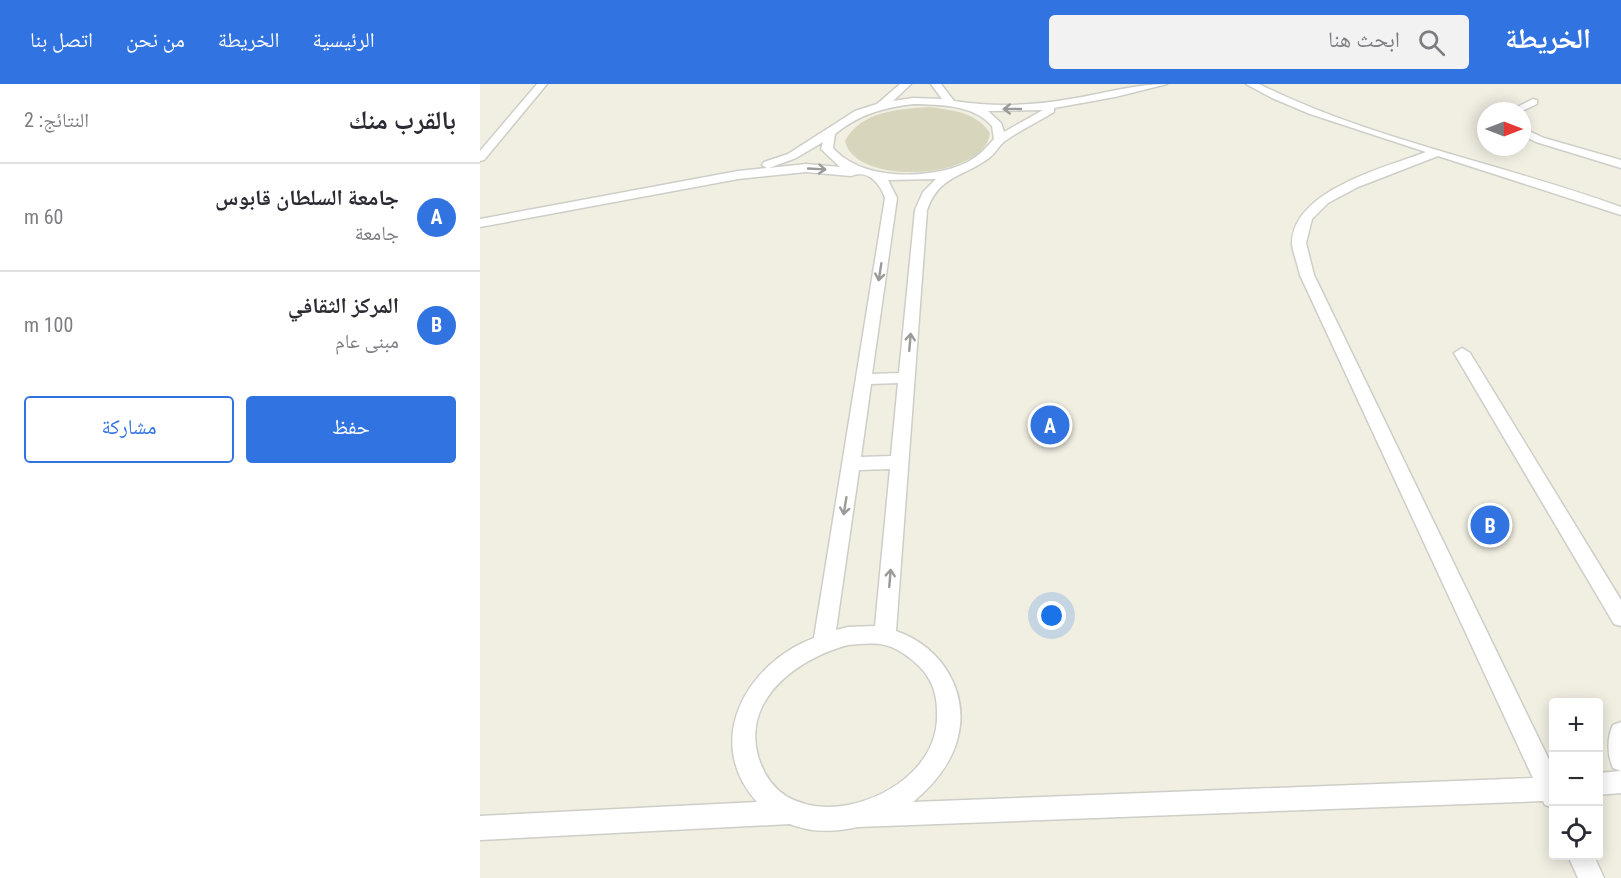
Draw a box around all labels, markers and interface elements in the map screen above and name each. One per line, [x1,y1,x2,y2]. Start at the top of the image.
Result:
search box [1049,15,1469,69]
text: الخريطة [1505,22,1591,55]
icon: search [1415,26,1448,59]
text: ابحث هنا [1328,27,1400,52]
text: اتصل بنا [30,28,93,52]
text: من نحن [126,28,185,52]
text: الخريطة [218,28,280,52]
text: الرئيسية [313,28,375,52]
north arrow [1477,102,1531,156]
one-way arrow [1002,103,1022,115]
text: بالقرب منك [349,105,456,135]
text: النتائج: 2 [24,108,89,132]
one-way arrow [806,163,826,174]
text: جامعة السلطان قابوس [215,185,399,210]
text: 60 m [24,205,63,229]
text: A [431,205,442,229]
text: جامعة [355,221,399,245]
one-way arrow [874,262,885,281]
text: المركز الثقافي [288,293,399,318]
text: 100 m [24,313,73,337]
text: B [431,313,442,337]
text: مبنى عام [335,329,399,353]
one-way arrow [905,332,916,352]
button: مشاركة [24,396,234,463]
button: حفظ [246,396,456,463]
pin: A [1030,402,1070,448]
one-way arrow [839,496,850,516]
pin: B [1470,502,1510,548]
one-way arrow [885,568,896,588]
your location [1037,601,1066,630]
map controls [1549,698,1603,860]
button: + [1549,698,1603,752]
button: − [1549,752,1603,806]
button: locate [1549,806,1603,860]

